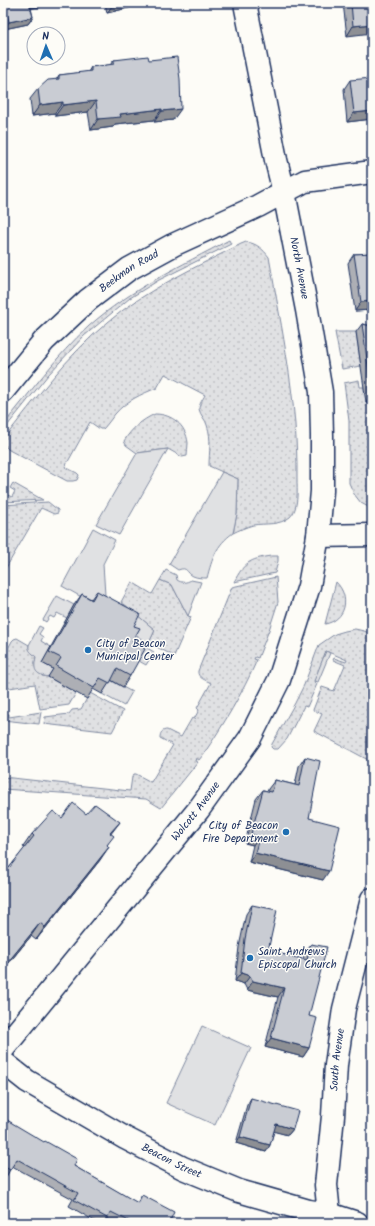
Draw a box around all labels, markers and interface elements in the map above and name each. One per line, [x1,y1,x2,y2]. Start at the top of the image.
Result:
north arrow [26,26,66,66]
text: N [42,28,50,46]
street label: North Avenue [284,235,314,301]
street label: Beekman Road [95,245,163,298]
place label: City of Beacon Municipal Center [96,635,175,666]
marker: City of Beacon Municipal Center [83,645,93,655]
street label: Wolcott Avenue [167,778,225,845]
place label: City of Beacon Fire Department [202,817,279,848]
marker: City of Beacon Fire Department [281,827,291,837]
place label: Saint Andrews Episcopal Church [258,943,337,974]
marker: Saint Andrews Episcopal Church [245,953,255,963]
street label: South Avenue [325,1027,350,1092]
street label: Beacon Street [138,1139,205,1184]

